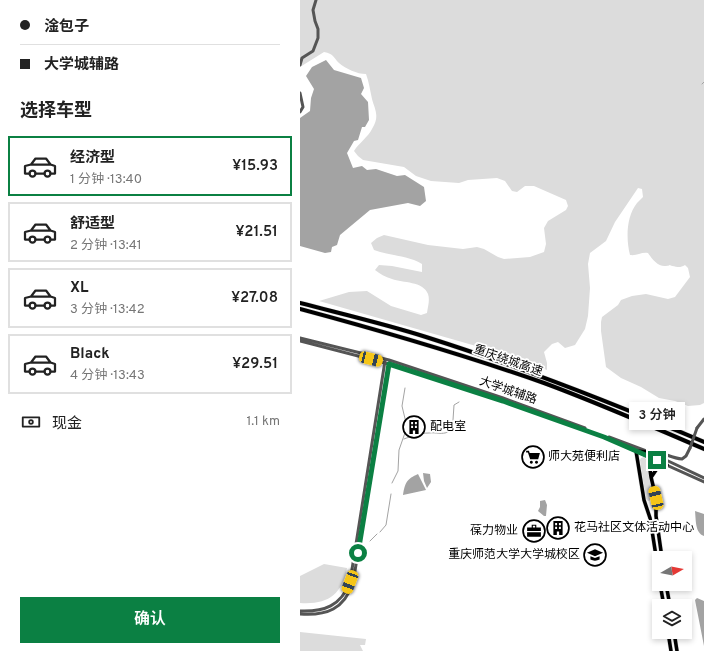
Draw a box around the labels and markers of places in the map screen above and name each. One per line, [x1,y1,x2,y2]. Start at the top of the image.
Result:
building icon: 配电室 [401,414,427,440]
place label: 配电室 [430,419,466,435]
supermarket icon: 师大苑便利店 [520,444,546,470]
place label: 师大苑便利店 [548,449,620,465]
building icon: 花马社区文体活动中心 [545,515,571,541]
office icon: 葆力物业 [521,518,547,544]
place label: 花马社区文体活动中心 [574,520,694,536]
place label: 葆力物业 [470,523,518,539]
school or university icon: 重庆师范大学大学城校区 [582,542,608,568]
place label: 重庆师范大学大学城校区 [448,547,580,563]

